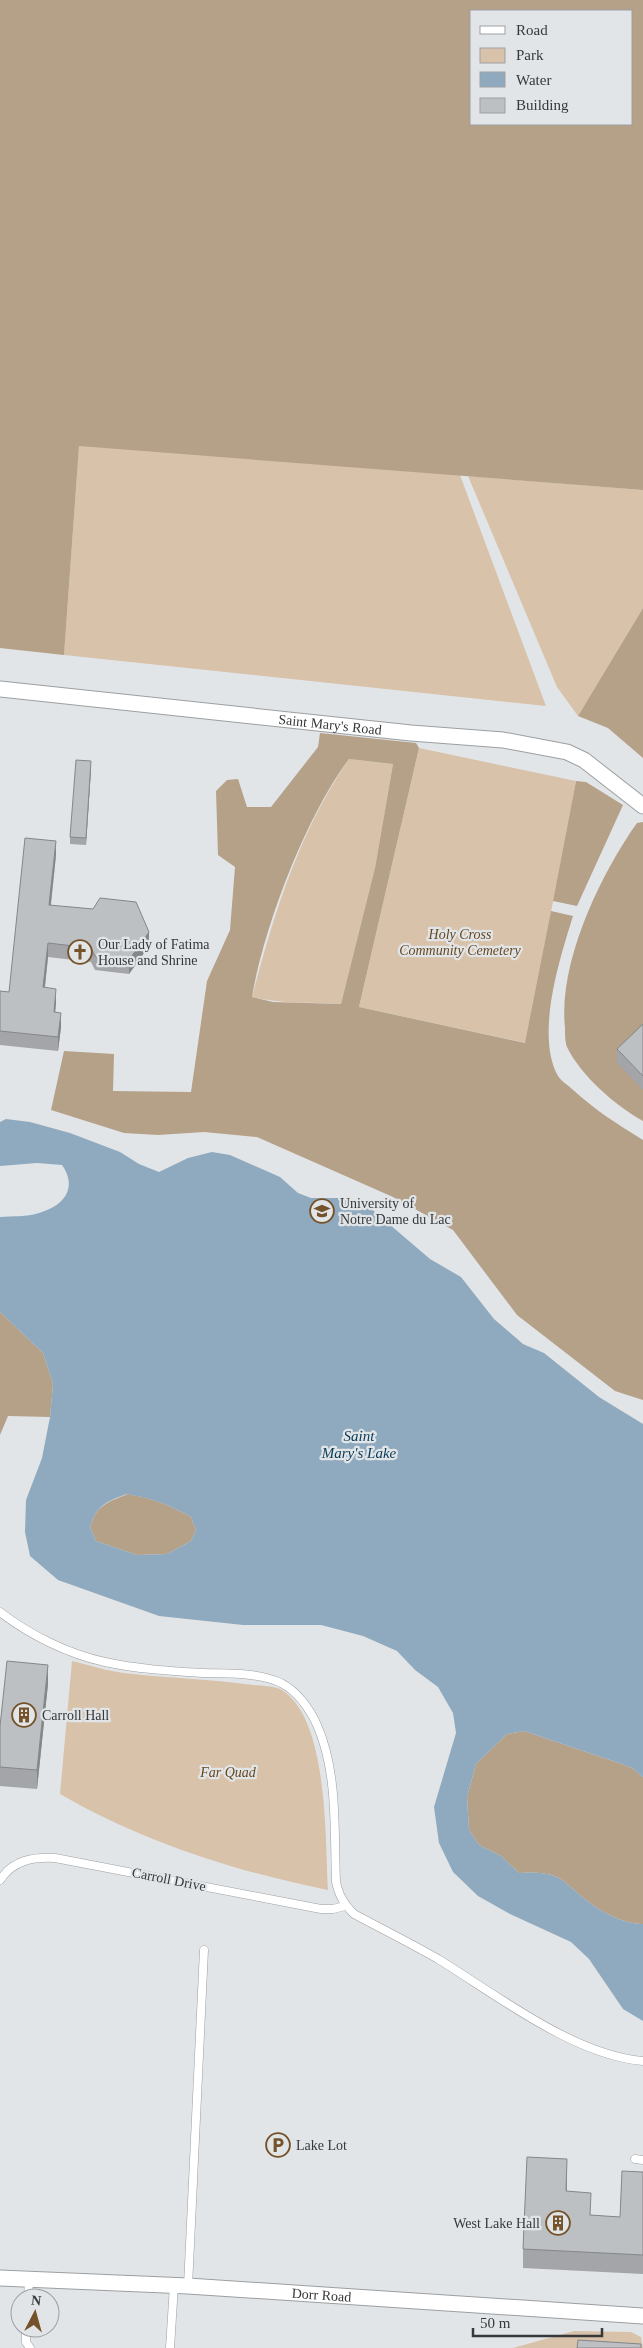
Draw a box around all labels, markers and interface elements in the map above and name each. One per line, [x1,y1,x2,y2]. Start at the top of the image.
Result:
legend [470,10,633,125]
text: Road [516,22,548,38]
text: Park [516,47,544,63]
text: Water [516,72,551,88]
text: Building [516,97,569,113]
street label: Saint Mary's Road [278,712,382,738]
park label: Holy Cross Community Cemetery [399,927,522,958]
place label: Our Lady of Fatima House and Shrine [98,937,210,968]
church icon: Our Lady of Fatima House and Shrine [67,939,93,965]
place label: University of Notre Dame du Lac [340,1196,451,1227]
school or university icon: University of Notre Dame du Lac [309,1198,335,1224]
water label: Saint Mary's Lake [321,1428,397,1461]
building icon: Carroll Hall [11,1702,37,1728]
place label: Carroll Hall [42,1708,109,1723]
park label: Far Quad [199,1765,257,1780]
street label: Carroll Drive [131,1865,207,1894]
parking icon: Lake Lot [265,2132,291,2158]
place label: Lake Lot [296,2138,347,2153]
building icon: West Lake Hall [545,2210,571,2236]
place label: West Lake Hall [453,2216,540,2231]
street label: Dorr Road [291,2286,352,2305]
north arrow [10,2288,60,2338]
text: N [30,2293,42,2309]
scale bar [473,2306,602,2338]
text: 50 m [480,2315,511,2331]

